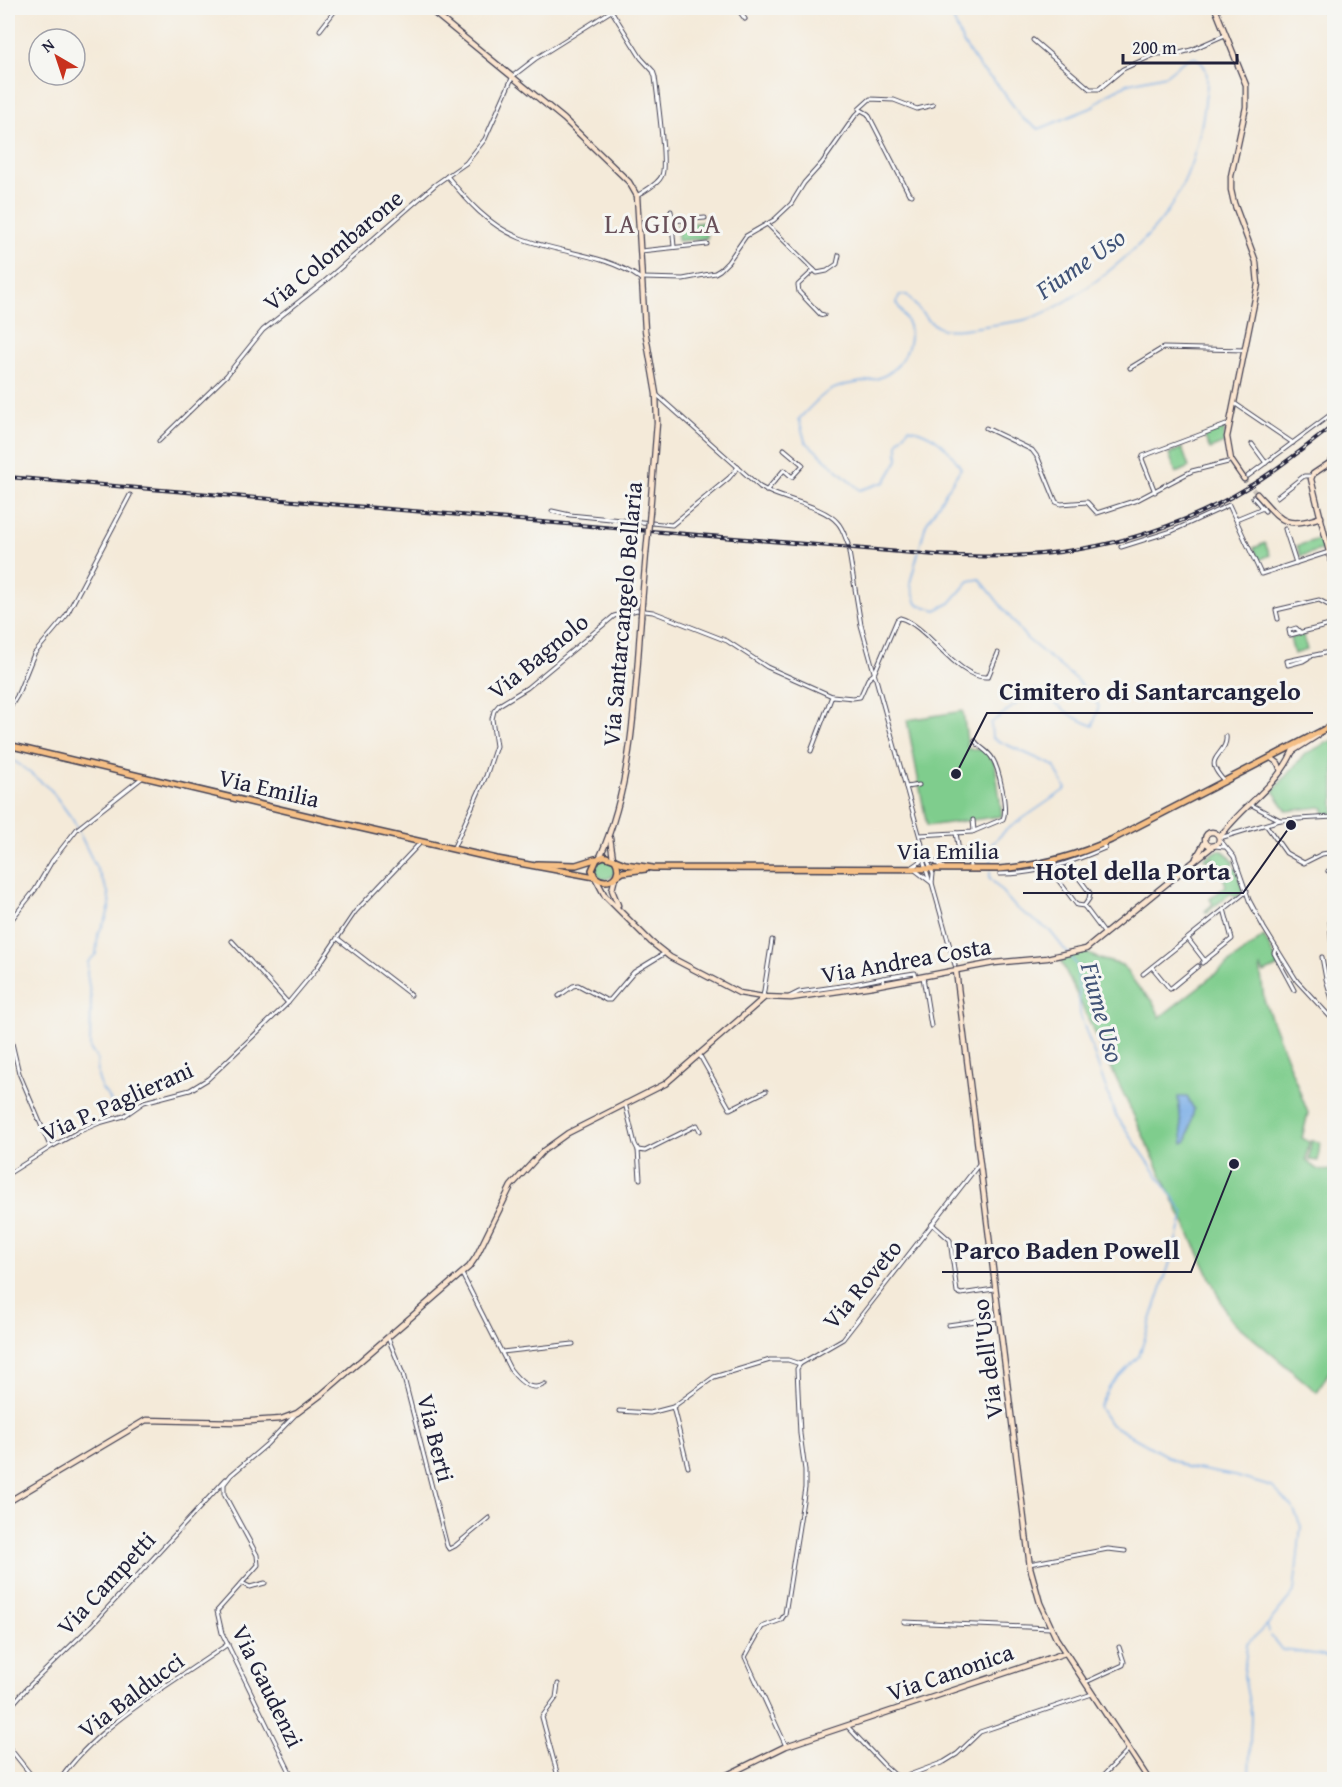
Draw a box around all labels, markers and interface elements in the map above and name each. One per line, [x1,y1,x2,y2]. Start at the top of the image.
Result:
north arrow [27,27,87,87]
scale bar [1123,27,1237,65]
text: N [36,32,60,58]
text: 200 m [1132,34,1177,61]
street label: Via Colombarone [255,181,411,319]
district label: LA GIOLA [604,203,722,243]
water label: Fiume Uso [1026,218,1133,309]
street label: Via Santarcangelo Bellaria [593,480,651,748]
street label: Via Bagnolo [480,604,596,708]
callout: Cimitero di Santarcangelo [987,669,1313,713]
text: Cimitero di Santarcangelo [999,671,1301,710]
street label: Via Emilia [215,759,323,817]
street label: Via Emilia [897,833,1000,868]
callout: Hotel della Porta [1023,849,1243,893]
text: Hotel della Porta [1035,851,1231,890]
street label: Via Andrea Costa [818,928,994,992]
water label: Fiume Uso [1071,956,1135,1067]
street label: Via P. Paglierani [35,1052,199,1150]
callout: Parco Baden Powell [942,1228,1191,1272]
text: Parco Baden Powell [954,1230,1180,1269]
street label: Via Roveto [814,1231,910,1337]
street label: Via dell'Uso [962,1297,1012,1421]
street label: Via Berti [408,1391,464,1486]
street label: Via Campetti [49,1523,164,1643]
street label: Via Gaudenzi [223,1619,313,1753]
street label: Via Canonica [882,1634,1018,1710]
street label: Via Balducci [71,1643,191,1746]

